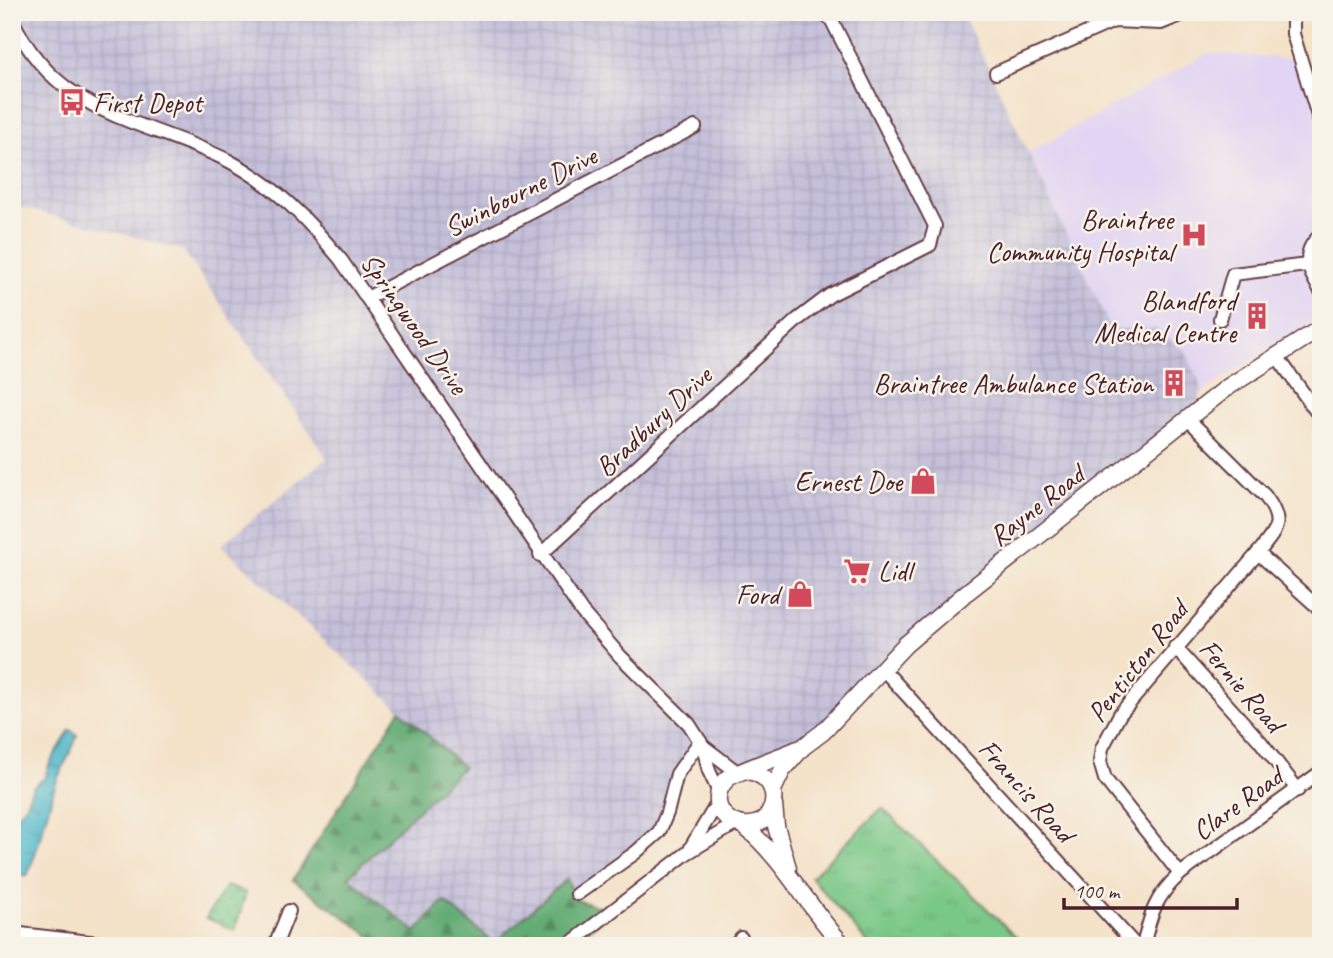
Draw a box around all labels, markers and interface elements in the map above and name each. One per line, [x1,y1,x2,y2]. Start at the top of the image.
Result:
place label: First Depot [93,85,205,120]
bus stop icon: First Depot [57,87,87,117]
street label: Swinbourne Drive [438,137,604,245]
place label: Braintree Community Hospital [987,202,1178,269]
hospital icon: Braintree Community Hospital [1179,220,1209,250]
street label: Springwood Drive [353,246,477,402]
place label: Blandford Medical Centre [1094,283,1240,350]
building icon: Blandford Medical Centre [1242,301,1272,331]
street label: Bradbury Drive [588,357,720,484]
place label: Braintree Ambulance Station [874,366,1154,401]
building icon: Braintree Ambulance Station [1159,368,1189,398]
street label: Rayne Road [982,455,1094,554]
place label: Ernest Doe [795,464,904,499]
shop icon: Ernest Doe [908,466,938,496]
place label: Lidl [878,554,916,589]
supermarket icon: Lidl [842,556,872,586]
place label: Ford [736,577,783,612]
shop icon: Ford [785,579,815,609]
street label: Penticton Road [1079,590,1198,729]
street label: Fernie Road [1192,632,1294,742]
street label: Francis Road [971,731,1085,852]
street label: Clare Road [1185,757,1293,848]
scale bar [1064,867,1237,911]
text: 100 m [1074,878,1121,904]

